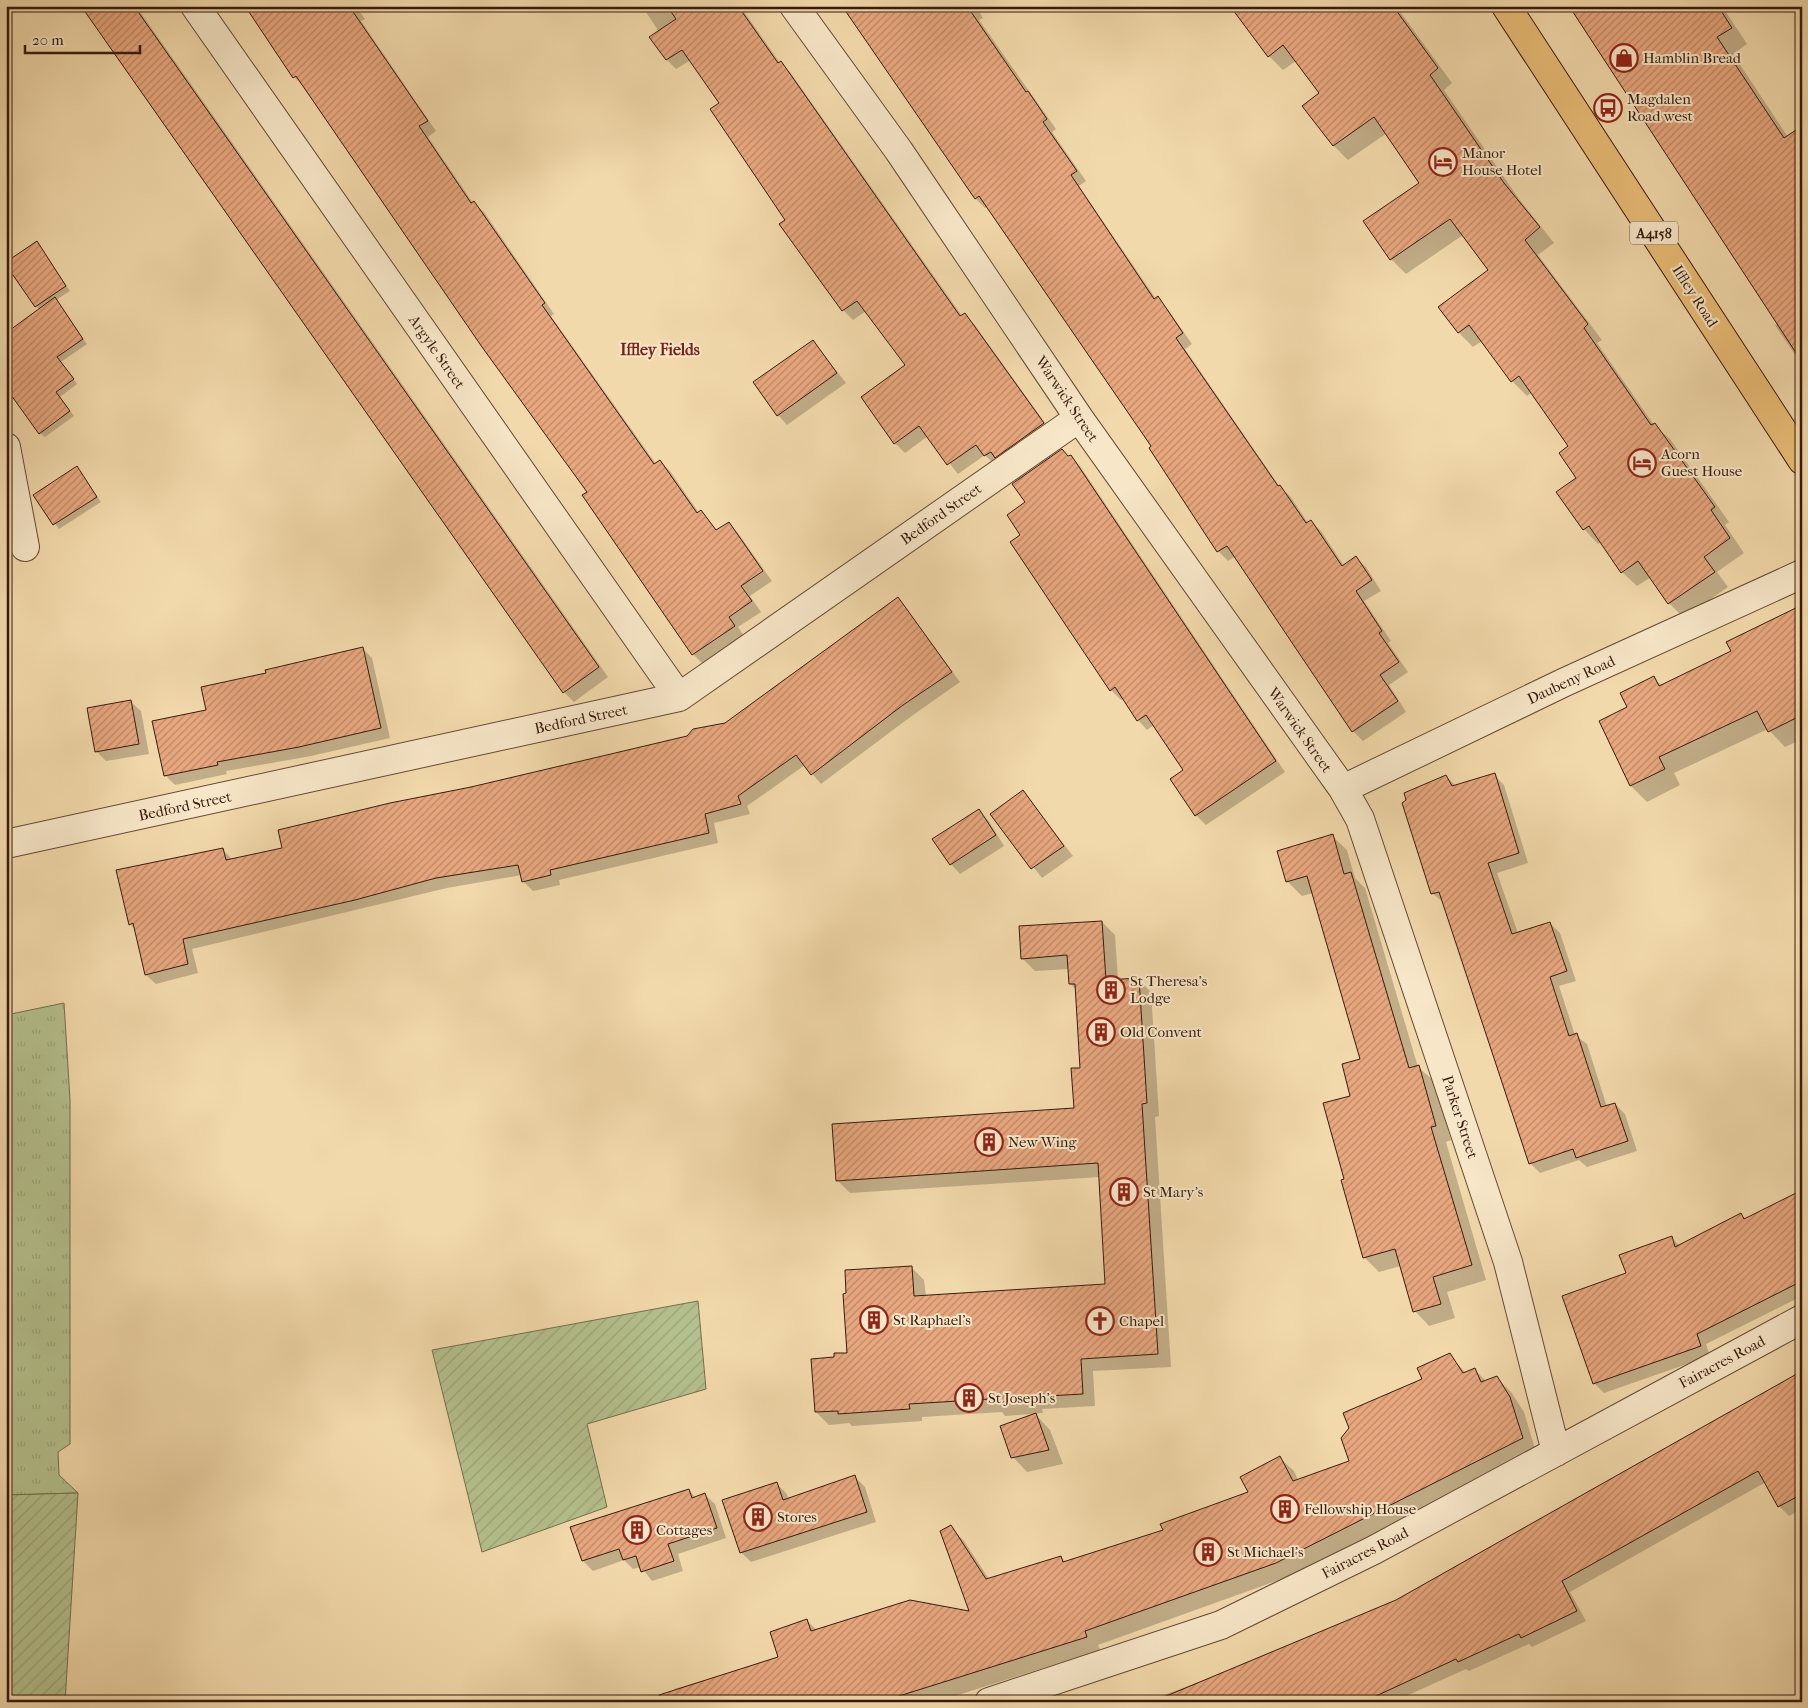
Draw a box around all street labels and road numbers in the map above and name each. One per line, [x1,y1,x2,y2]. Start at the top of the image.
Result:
road number: A4158 [1630,222,1678,244]
street label: Iffley Road [1668,262,1722,331]
street label: Argyle Street [404,311,469,393]
street label: Warwick Street [1031,352,1103,446]
street label: Bedford Street [897,479,985,549]
street label: Daubeny Road [1524,651,1619,708]
street label: Warwick Street [1263,683,1336,777]
street label: Bedford Street [533,700,630,738]
street label: Bedford Street [137,787,234,825]
street label: Parker Street [1438,1073,1482,1161]
street label: Fairacres Road [1676,1331,1769,1392]
street label: Fairacres Road [1319,1523,1412,1583]

